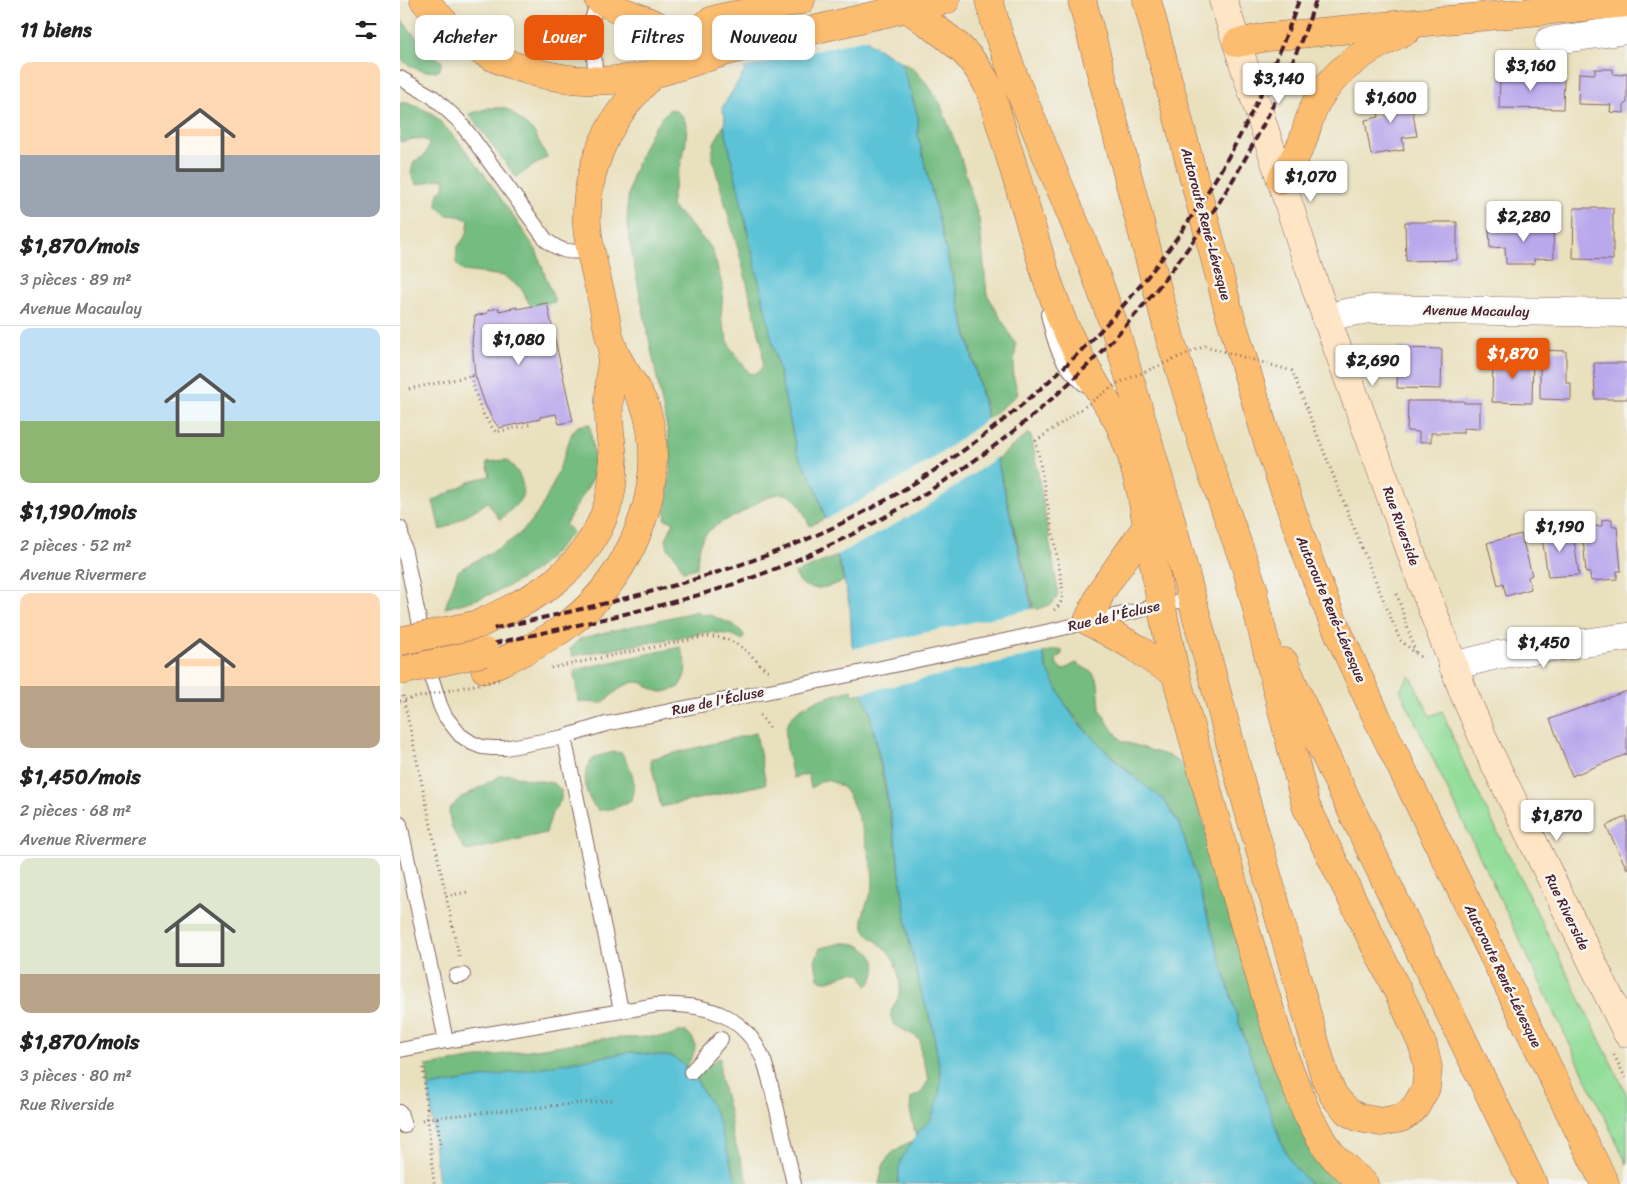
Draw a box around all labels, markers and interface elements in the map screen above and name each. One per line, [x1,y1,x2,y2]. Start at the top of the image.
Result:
text: 11 biens [20,11,92,49]
chip: Acheter [415,15,514,60]
chip: Louer [524,15,604,60]
chip: Filtres [614,15,702,60]
chip: Nouveau [712,15,815,60]
icon: filters [352,16,380,44]
pin: $3,160 [1490,49,1572,92]
text: $3,160 [1506,51,1556,80]
pin: $3,140 [1238,62,1320,105]
text: $3,140 [1254,64,1304,93]
pin: $1,600 [1350,82,1432,124]
text: $1,600 [1365,83,1417,112]
icon: home [155,95,245,185]
street label: Autoroute René-Lévesque [1173,144,1238,303]
pin: $1,070 [1270,160,1352,203]
text: $1,070 [1285,162,1337,191]
pin: $2,280 [1483,200,1565,243]
text: $2,280 [1497,202,1551,231]
text: $1,870/mois [20,227,139,265]
text: 3 pièces · 89 m² [20,265,132,294]
text: Avenue Macaulay [20,294,142,323]
street label: Avenue Macaulay [1421,298,1530,324]
pin: $1,080 [478,324,560,366]
text: $1,080 [493,325,545,354]
pin: $1,870 [1472,338,1554,380]
text: $1,870 [1488,339,1538,368]
pin: $2,690 [1332,344,1414,387]
text: $2,690 [1346,346,1400,375]
icon: home [155,360,245,450]
street label: Rue Riverside [1375,483,1427,569]
text: $1,190/mois [20,493,137,531]
pin: $1,190 [1519,510,1601,553]
text: $1,190 [1536,512,1584,541]
text: 2 pièces · 52 m² [20,531,132,560]
street label: Autoroute René-Lévesque [1288,531,1373,686]
text: Avenue Rivermere [20,560,146,589]
street label: Rue de l'Écluse [1066,593,1162,639]
icon: home [155,625,245,715]
pin: $1,450 [1503,626,1585,669]
text: $1,450 [1518,628,1570,657]
street label: Rue de l'Écluse [670,679,766,723]
text: $1,450/mois [20,758,141,796]
text: 2 pièces · 68 m² [20,796,131,825]
pin: $1,870 [1516,800,1598,842]
text: $1,870 [1532,801,1582,830]
text: Avenue Rivermere [20,825,146,854]
street label: Rue Riverside [1538,869,1596,955]
icon: home [155,890,245,980]
street label: Autoroute René-Lévesque [1457,899,1549,1052]
text: $1,870/mois [20,1023,139,1061]
text: 3 pièces · 80 m² [20,1061,132,1090]
text: Rue Riverside [20,1090,114,1119]

